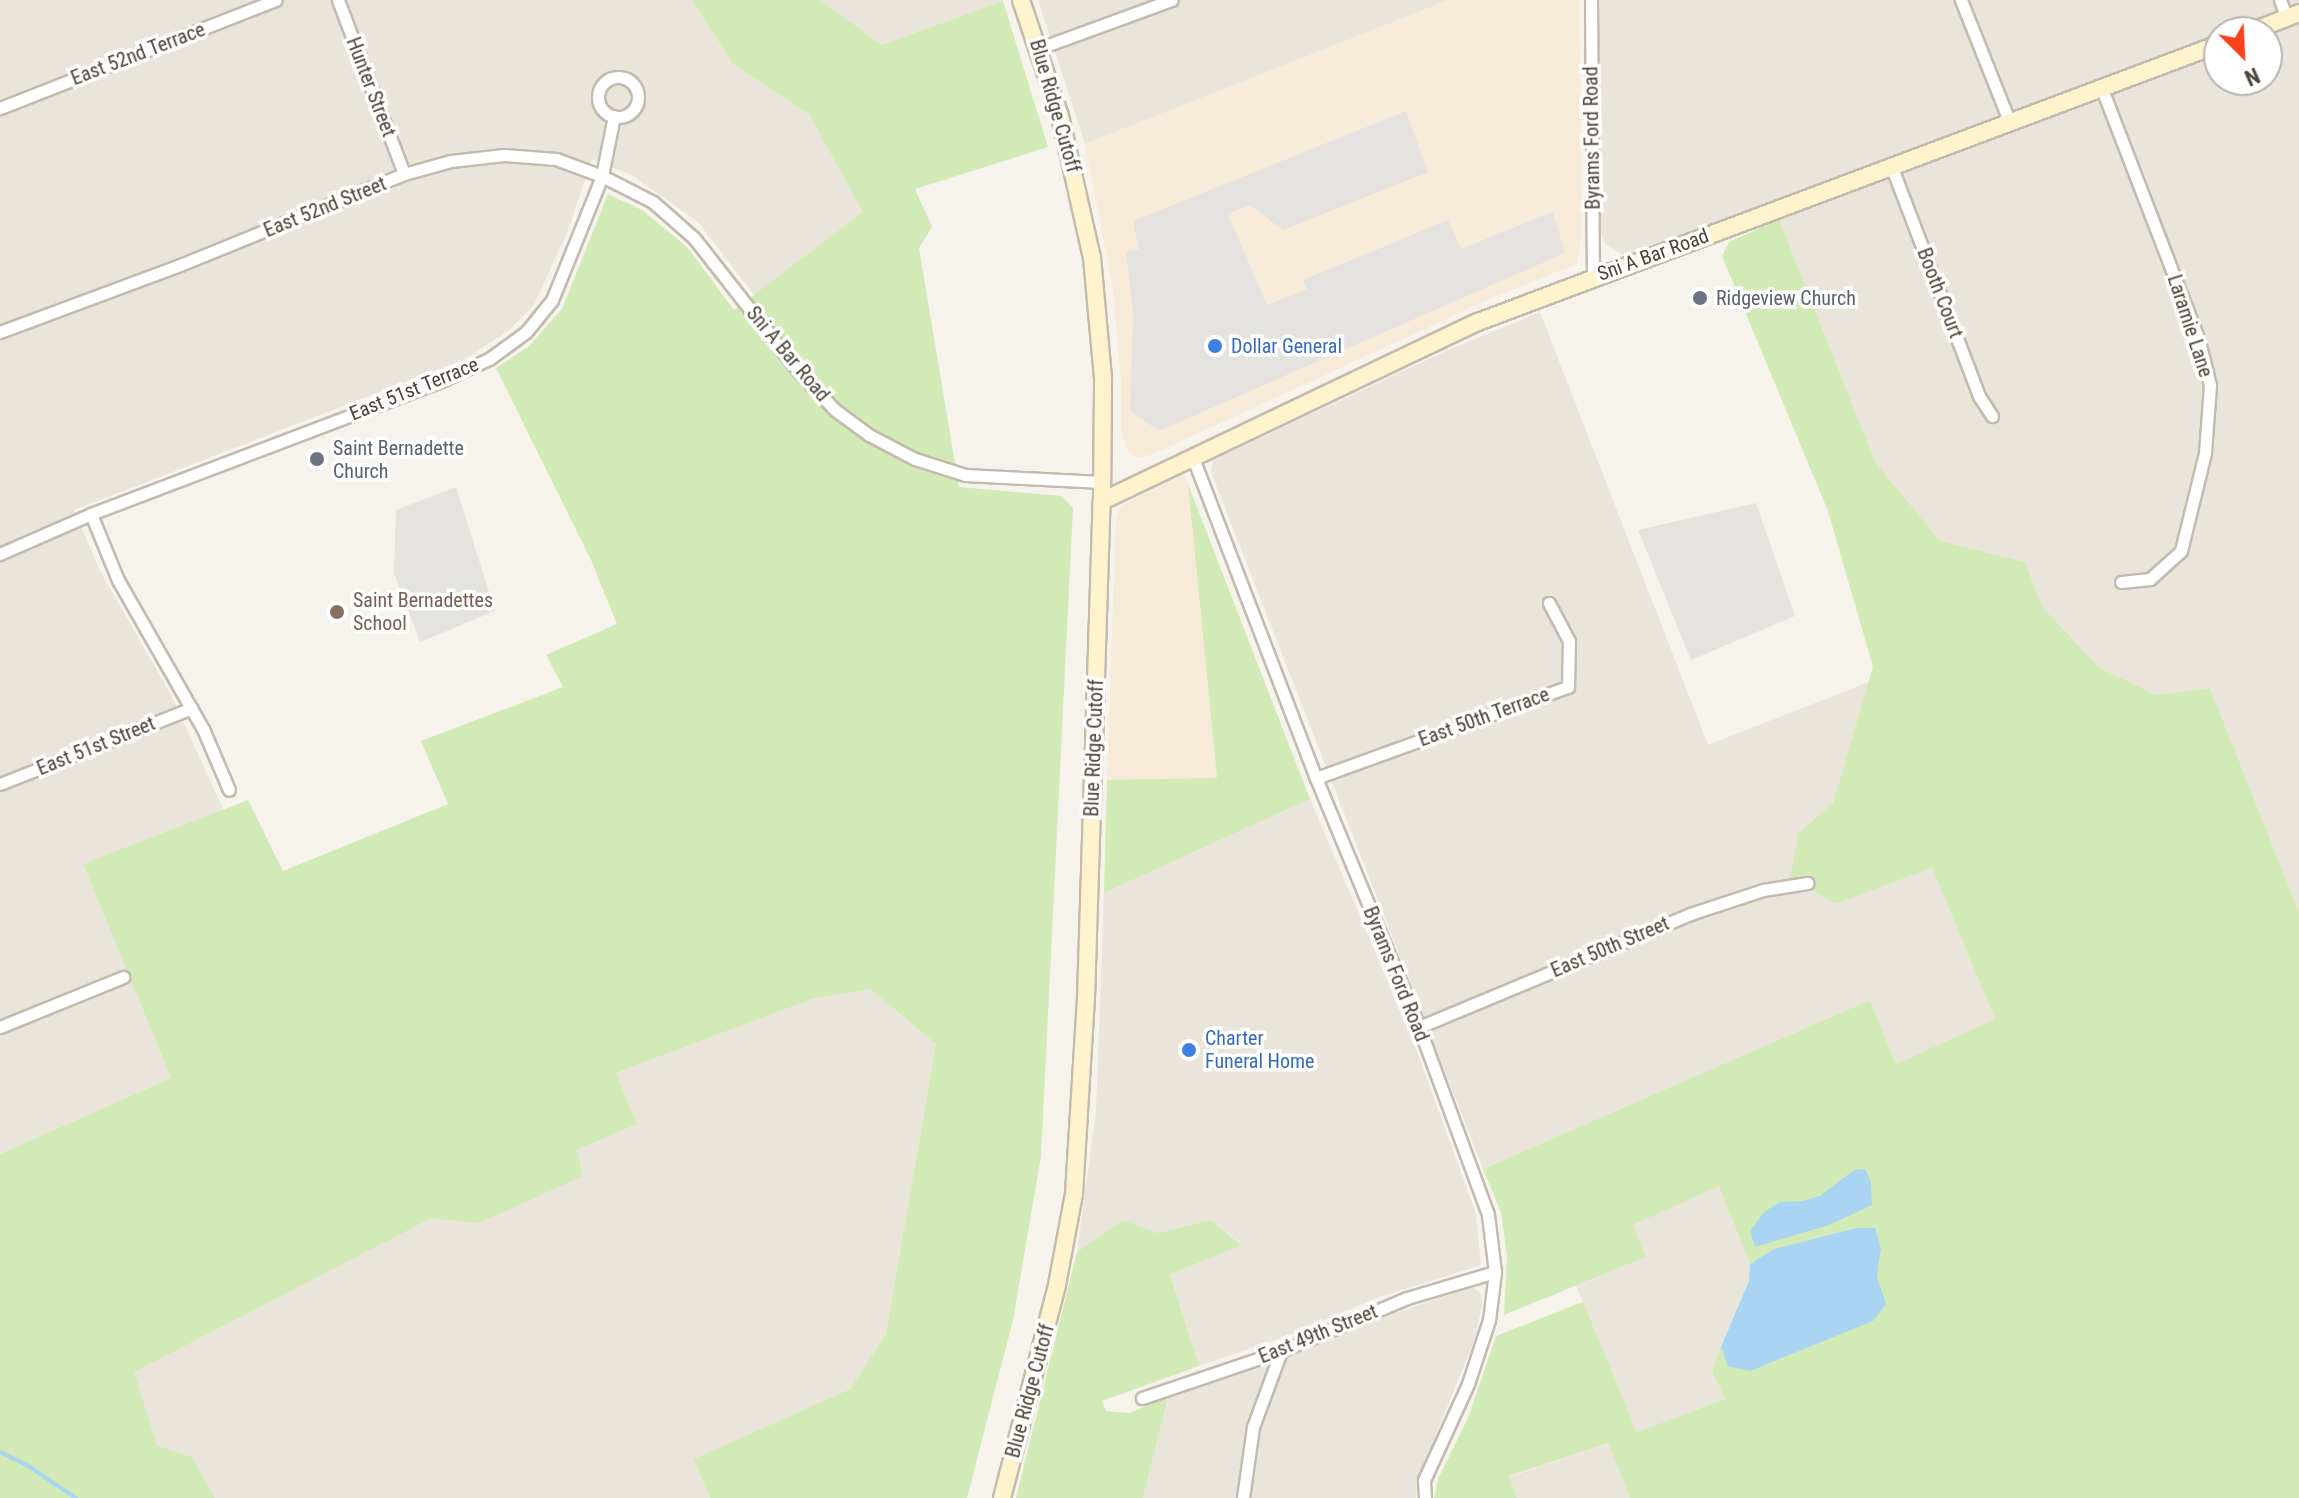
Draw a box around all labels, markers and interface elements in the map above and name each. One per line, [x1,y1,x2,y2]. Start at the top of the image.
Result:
north arrow [2203,16,2283,96]
street label: East 52nd Terrace [67,17,209,91]
street label: Hunter Street [341,34,401,140]
street label: Blue Ridge Cutoff [1025,37,1085,175]
text: N [2241,62,2263,91]
street label: Byrams Ford Road [1579,66,1605,210]
street label: East 52nd Street [260,172,390,242]
street label: Sni A Bar Road [1594,224,1712,286]
street label: Booth Court [1912,244,1968,342]
street label: Laramie Lane [2162,272,2218,380]
place label: Ridgeview Church [1716,286,1856,310]
marker: Ridgeview Church [1691,289,1709,307]
street label: Sni A Bar Road [741,302,835,406]
place label: Dollar General [1231,334,1342,358]
marker: Dollar General [1206,337,1224,355]
street label: East 51st Terrace [346,352,482,426]
place label: Saint Bernadette Church [333,436,464,483]
marker: Saint Bernadette Church [308,450,326,468]
place label: Saint Bernadettes School [353,588,493,635]
marker: Saint Bernadettes School [328,603,346,621]
street label: Blue Ridge Cutoff [1080,679,1108,817]
street label: East 50th Terrace [1415,682,1553,752]
street label: East 51st Street [33,711,159,781]
street label: Byrams Ford Road [1358,903,1434,1045]
street label: East 50th Street [1547,911,1673,983]
place label: Charter Funeral Home [1205,1026,1314,1073]
marker: Charter Funeral Home [1180,1041,1198,1059]
street label: East 49th Street [1255,1299,1381,1369]
street label: Blue Ridge Cutoff [1001,1321,1059,1461]

